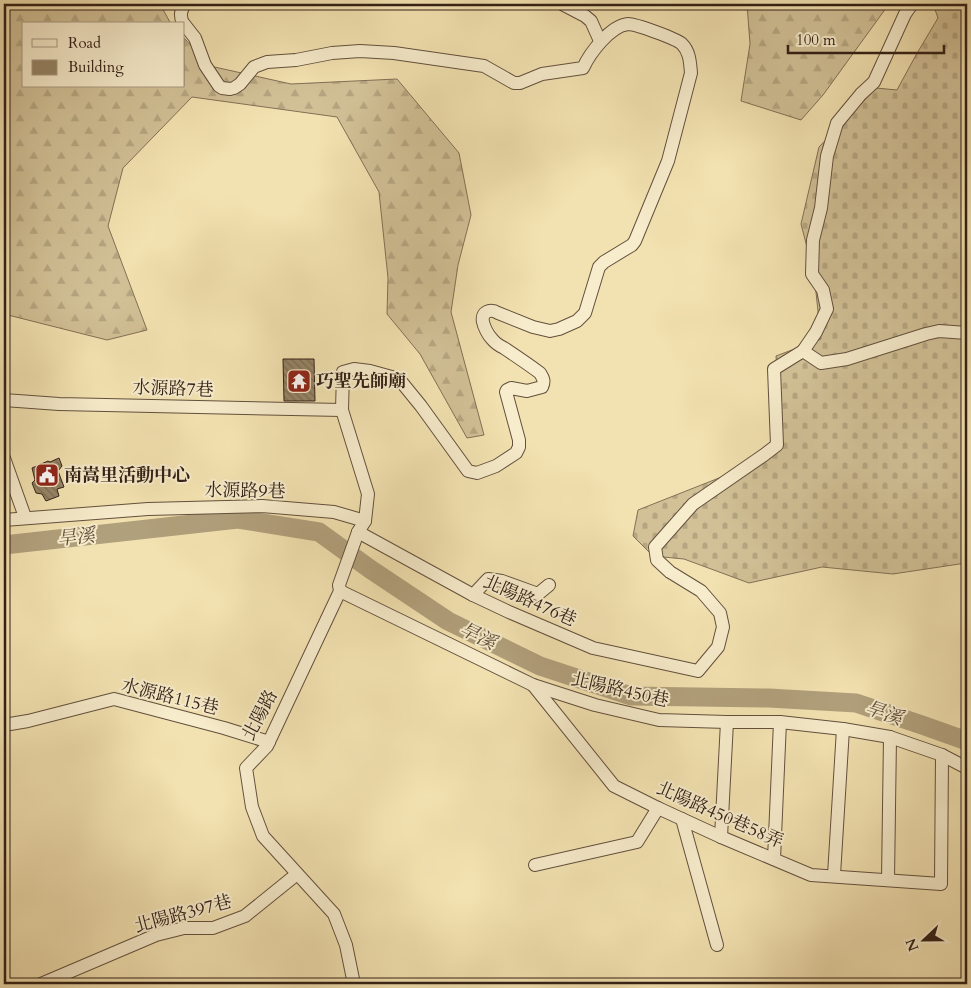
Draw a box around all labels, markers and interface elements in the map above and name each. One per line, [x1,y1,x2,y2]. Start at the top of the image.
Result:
legend [22,22,185,88]
scale bar [788,22,945,54]
text: 100 m [796,30,836,50]
text: Road [68,33,101,53]
text: Building [68,57,124,77]
temple icon: 巧聖先師廟 [286,368,312,394]
place label: 巧聖先師廟 [316,369,406,394]
street label: 水源路7巷 [132,375,214,403]
public building icon: 南嵩里活動中心 [34,462,60,488]
place label: 南嵩里活動中心 [64,463,190,488]
street label: 水源路9巷 [204,478,286,504]
water label: 旱溪 [56,522,98,552]
street label: 北陽路476巷 [479,569,581,633]
water label: 旱溪 [455,616,503,657]
street label: 北陽路450巷 [569,667,671,713]
street label: 水源路115巷 [119,673,221,721]
street label: 北陽路 [236,685,284,745]
water label: 旱溪 [862,695,908,732]
street label: 北陽路450巷58弄 [653,776,787,854]
street label: 北陽路397巷 [132,889,234,939]
north arrow [898,916,948,966]
text: N [901,935,923,954]

